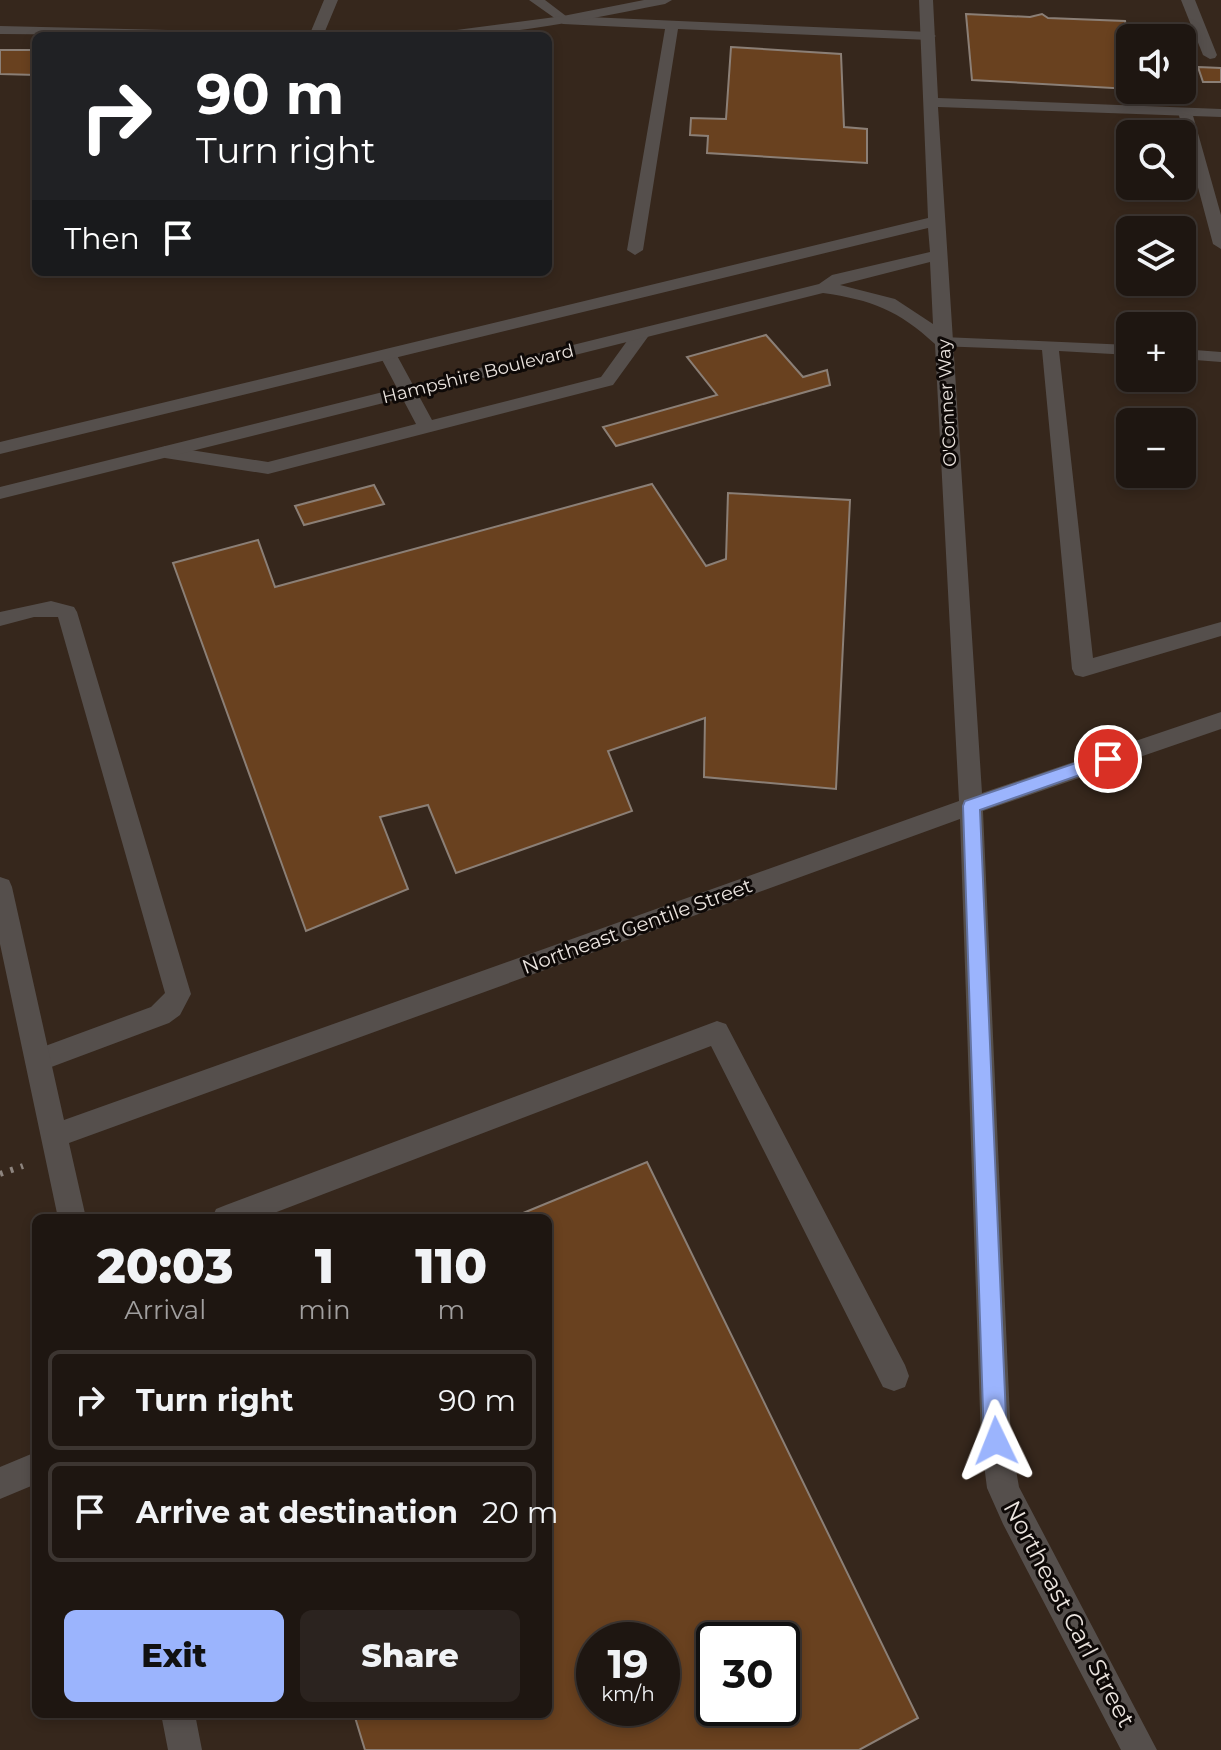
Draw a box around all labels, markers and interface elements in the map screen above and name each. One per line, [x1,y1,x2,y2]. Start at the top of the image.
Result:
map controls [1116,24,1196,488]
button: sound [1116,24,1196,104]
text: 90 m [196,60,344,128]
icon: right [64,64,168,168]
button: search [1116,120,1196,200]
text: Turn right [196,128,376,172]
icon: arrive [156,216,200,260]
button: layers [1116,216,1196,296]
text: Then [64,220,140,257]
button: + [1116,312,1196,392]
street label: O'Conner Way [933,338,961,467]
street label: Hampshire Boulevard [380,340,576,408]
button: − [1116,408,1196,488]
pin [1074,725,1142,793]
icon: arrive [1086,737,1130,781]
street label: Northeast Gentile Street [519,873,755,979]
text: 20:03 [97,1237,233,1295]
text: 1 [315,1237,334,1295]
text: 110 [415,1237,487,1295]
text: Arrival [124,1294,206,1326]
text: min [298,1294,350,1326]
text: m [437,1294,465,1326]
icon: right [68,1378,112,1422]
text: Turn right [136,1382,293,1419]
text: 90 m [438,1382,516,1419]
position arrow [954,1399,1038,1483]
icon: arrive [68,1490,112,1534]
text: Arrive at destination [136,1494,458,1531]
text: 20 m [482,1494,559,1531]
street label: Northeast Carl Street [997,1496,1142,1732]
button: Exit [64,1610,284,1702]
button: Share [300,1610,520,1702]
speed limit sign: 30 [696,1622,800,1726]
text: 19 [607,1639,649,1688]
text: km/h [601,1682,655,1706]

